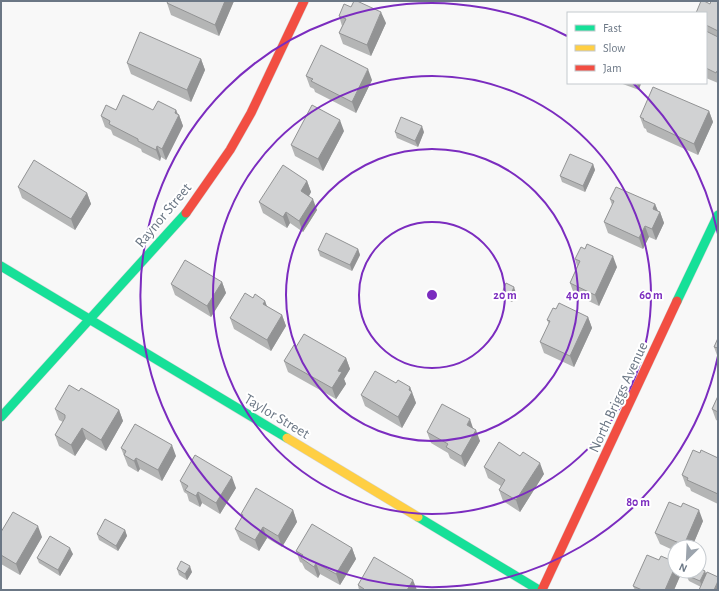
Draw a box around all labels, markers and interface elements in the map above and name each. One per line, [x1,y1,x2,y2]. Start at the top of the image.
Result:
legend [567,12,707,84]
text: Fast [603,22,622,34]
text: Slow [603,42,625,54]
text: Jam [603,62,622,74]
street label: Raynor Street [132,180,195,250]
centre of rings [425,288,439,302]
text: 20 m [493,289,517,301]
text: 40 m [566,289,590,301]
text: 60 m [639,289,663,301]
street label: North Briggs Avenue [586,340,651,455]
street label: Taylor Street [242,391,312,442]
text: 80 m [626,496,650,508]
north arrow [667,539,707,579]
text: N [677,561,689,574]

